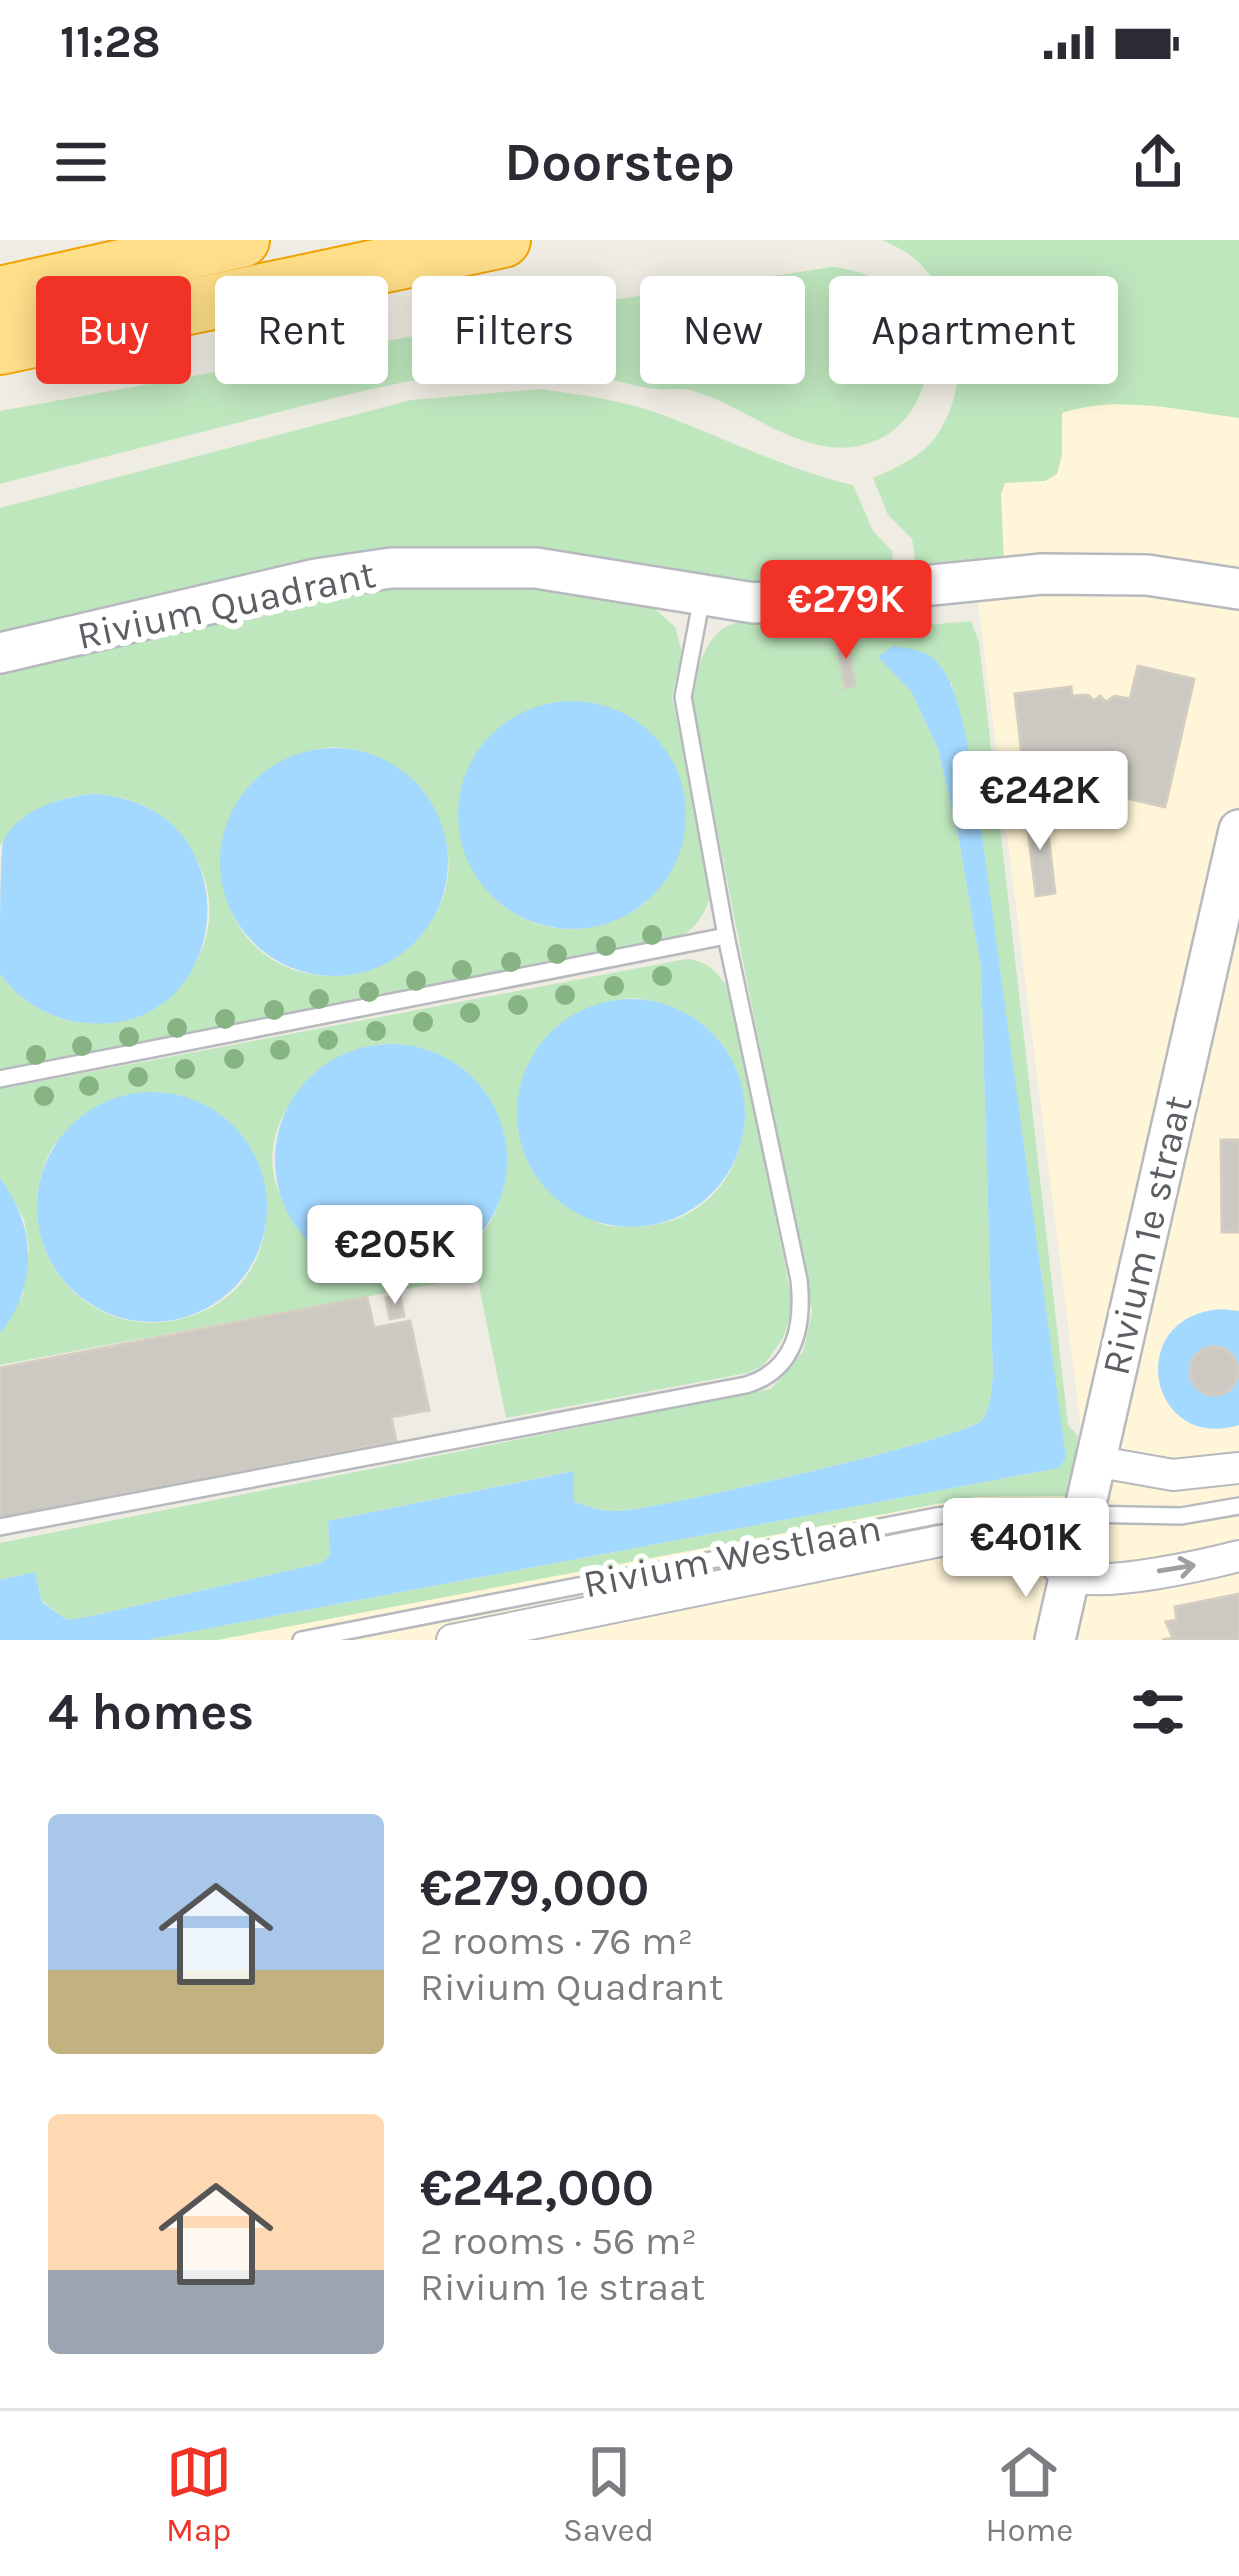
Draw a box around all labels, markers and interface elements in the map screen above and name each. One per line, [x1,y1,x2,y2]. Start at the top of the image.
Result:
text: 11:28 [60,16,161,68]
icon: menu [48,129,114,195]
icon: share [1125,129,1191,195]
text: Doorstep [504,130,735,194]
chip: Buy [36,276,191,384]
chip: Rent [215,276,388,384]
chip: Filters [412,276,616,384]
chip: New [640,276,805,384]
chip: Apartment [829,276,1118,384]
street label: Rivium Quadrant [73,551,379,659]
pin: €279K [762,560,930,662]
text: €279K [787,576,905,622]
pin: €242K [956,751,1124,853]
text: €242K [980,767,1100,813]
street label: Rivium 1e straat [1092,1091,1201,1379]
pin: €205K [311,1205,479,1307]
text: €205K [334,1221,456,1267]
pin: €401K [942,1498,1110,1600]
street label: Rivium Westlaan [579,1505,885,1607]
text: €401K [970,1514,1082,1560]
one-way arrow [1157,1555,1196,1578]
icon: filters [1125,1679,1191,1745]
text: 4 homes [48,1682,254,1742]
text: €279,000 [420,1858,649,1918]
icon: home [144,1862,288,2006]
text: 2 rooms · 76 m² [420,1918,693,1964]
text: Rivium Quadrant [420,1964,723,2010]
text: €242,000 [420,2158,654,2218]
icon: home [144,2162,288,2306]
text: 2 rooms · 56 m² [420,2218,697,2264]
text: Rivium 1e straat [420,2264,705,2310]
tab: Map [166,2439,232,2549]
tab: Saved [563,2439,654,2549]
tab: Home [985,2439,1073,2549]

